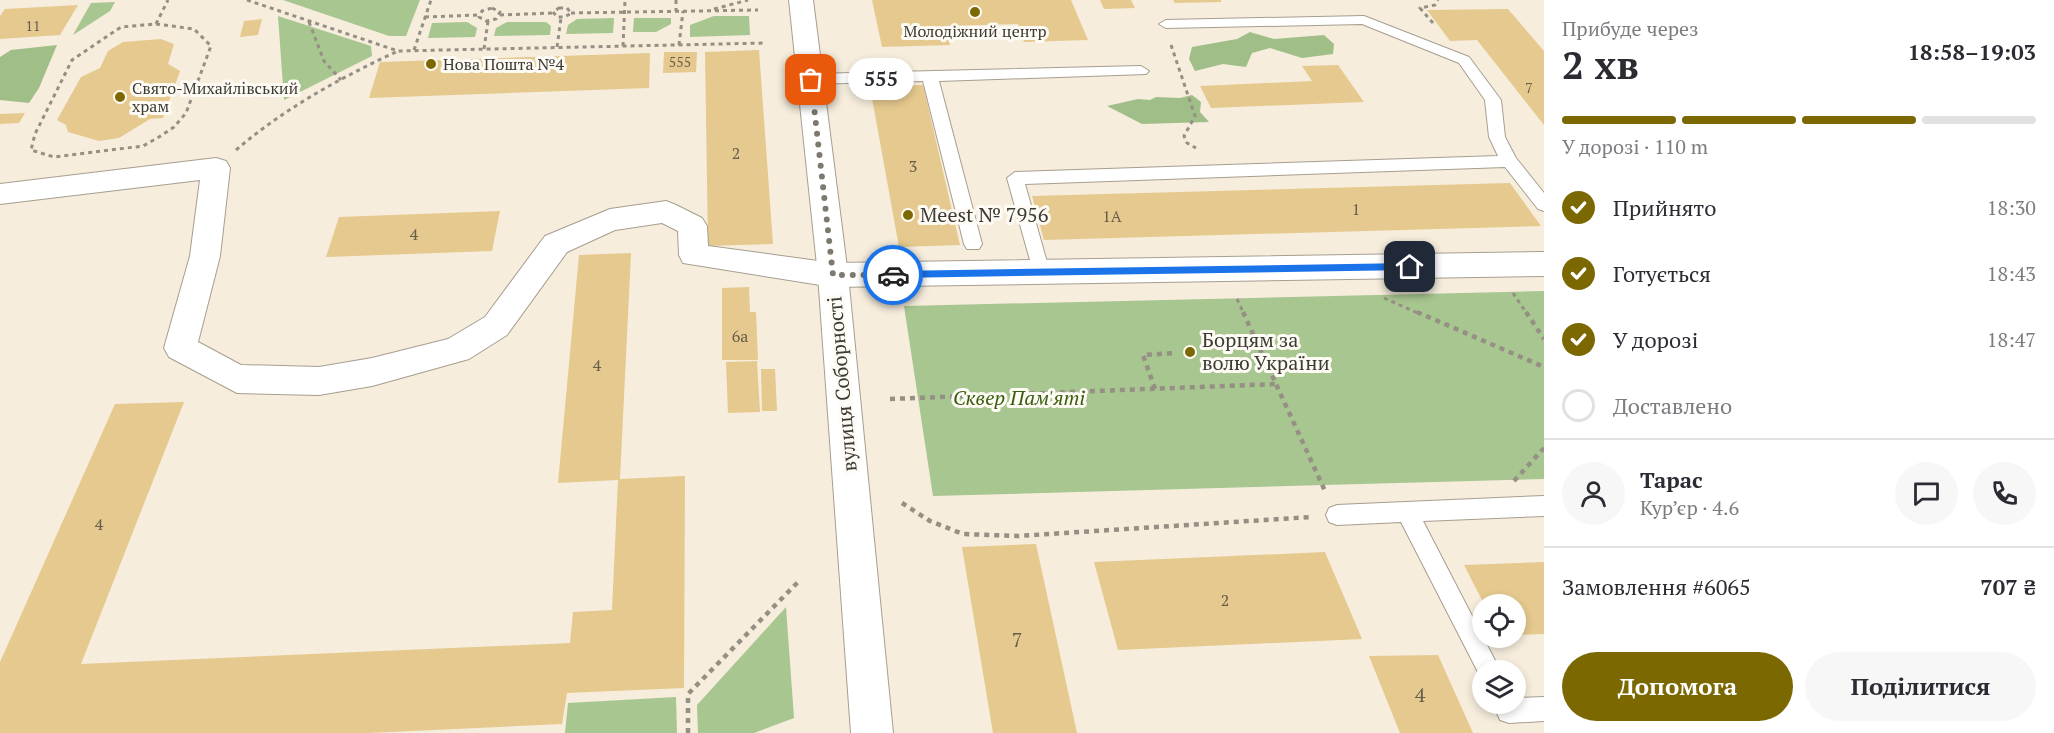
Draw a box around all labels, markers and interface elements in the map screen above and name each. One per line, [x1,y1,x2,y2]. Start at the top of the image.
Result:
marker: Молодіжний центр [968,5,982,19]
text: Прибуде через [1562,15,1699,42]
house number: 11 [26,16,40,35]
place label: Молодіжний центр [904,20,1046,42]
text: 18:58–19:03 [1908,37,2036,66]
text: 2 хв [1562,38,1639,90]
house number: 555 [669,52,691,71]
place label: Нова Пошта №4 [443,53,564,75]
pin [785,54,836,105]
marker: Нова Пошта №4 [424,57,438,71]
callout: 555 [847,59,913,101]
icon: bag [794,63,827,96]
text: 555 [864,65,898,92]
place label: Свято-Михайлiвський храм [132,77,299,117]
house number: 7 [1525,78,1533,97]
marker: Свято-Михайлiвський храм [113,90,127,104]
text: У дорозі · 110 m [1562,133,1708,160]
house number: 2 [732,142,740,164]
house number: 3 [909,155,917,177]
icon: check [1562,191,1595,224]
text: Прийнято [1613,193,1716,222]
text: 18:30 [1987,194,2036,221]
house number: 1 [1352,198,1360,220]
place label: Meest № 7956 [920,201,1049,228]
house number: 1А [1102,205,1122,227]
marker: Meest № 7956 [901,208,915,222]
house number: 4 [410,223,419,245]
pin [1384,241,1435,292]
courier [863,245,923,305]
icon: home [1393,250,1426,283]
icon: check [1562,257,1595,290]
icon: car [877,259,910,292]
text: Готується [1613,259,1711,288]
text: 18:43 [1987,260,2036,287]
street label: вулиця Соборності [820,295,863,473]
icon: check [1562,323,1595,356]
house number: 6а [732,325,748,347]
text: У дорозі [1613,325,1698,354]
place label: Борцям за волю України [1202,326,1330,376]
text: 18:47 [1987,326,2036,353]
marker: Борцям за волю України [1183,345,1197,359]
house number: 4 [593,354,602,376]
park label: Сквер Пам'яті [953,384,1086,411]
text: Доставлено [1613,391,1732,420]
button: person [1562,462,1625,525]
button: chat [1895,462,1958,525]
button: phone [1973,462,2036,525]
text: Тарас [1640,465,1703,494]
text: Кур’єр · 4.6 [1640,494,1739,521]
house number: 4 [95,513,104,535]
text: Замовлення #6065 [1562,572,1751,601]
text: 707 ₴ [1980,572,2036,601]
house number: 2 [1221,589,1229,611]
map controls [1472,594,1526,714]
button: locate [1472,594,1526,648]
house number: 7 [1012,626,1022,653]
button: Допомога [1562,652,1793,721]
button: Поділитися [1805,652,2036,721]
button: layers [1472,660,1526,714]
house number: 4 [1415,681,1426,708]

